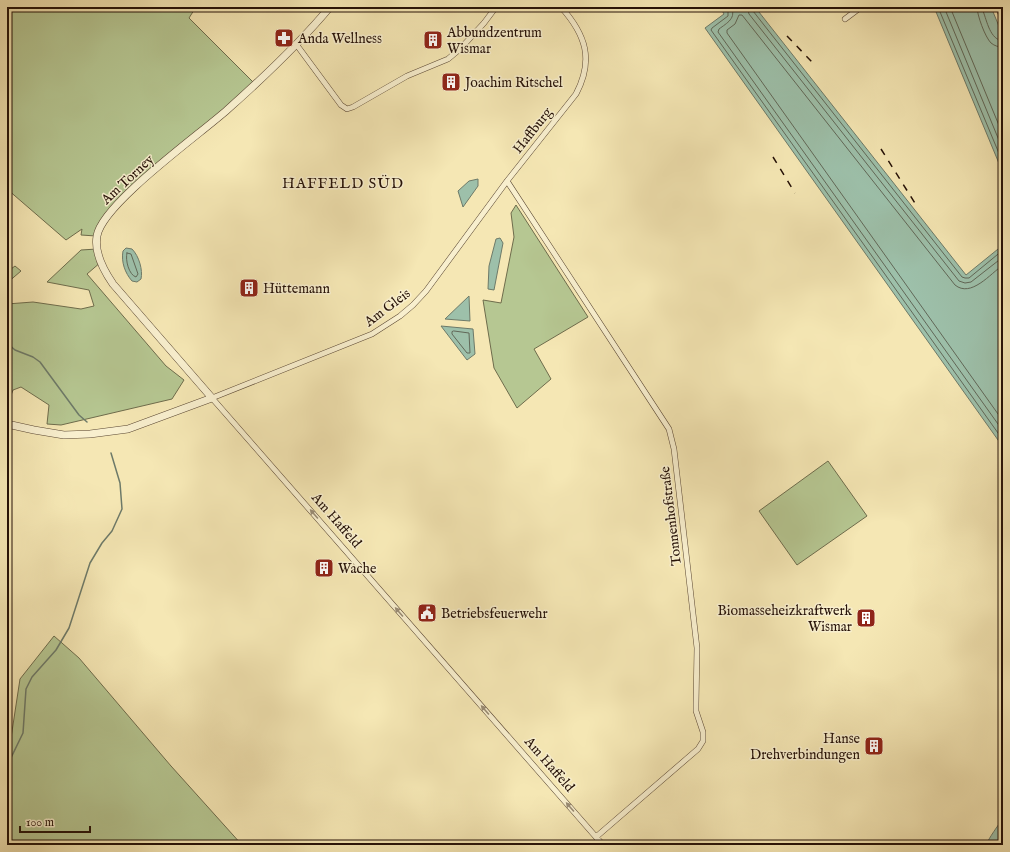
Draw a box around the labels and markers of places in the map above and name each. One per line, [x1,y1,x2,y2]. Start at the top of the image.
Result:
place label: Abbundzentrum Wismar [446,24,542,58]
pharmacy icon: Anda Wellness [273,27,295,49]
building icon: Abbundzentrum Wismar [422,29,444,51]
place label: Anda Wellness [297,30,382,48]
building icon: Joachim Ritschel [440,71,462,93]
place label: Joachim Ritschel [463,74,563,92]
building icon: Hüttemann [238,277,260,299]
place label: Hüttemann [263,280,330,298]
building icon: Wache [313,557,335,579]
place label: Wache [338,560,377,578]
public building icon: Betriebsfeuerwehr [416,602,438,624]
place label: Biomasseheizkraftwerk Wismar [718,602,852,636]
place label: Betriebsfeuerwehr [441,605,548,623]
building icon: Biomasseheizkraftwerk Wismar [855,607,877,629]
place label: Hanse Drehverbindungen [750,730,861,764]
building icon: Hanse Drehverbindungen [863,735,885,757]

